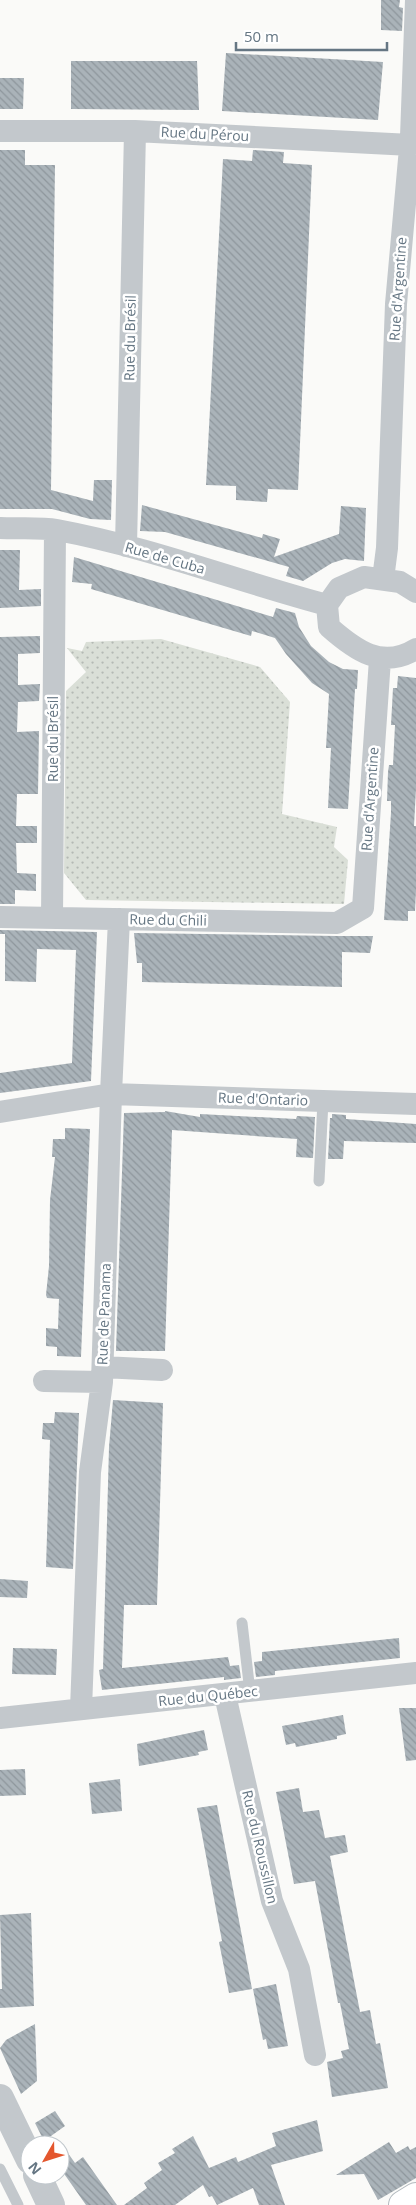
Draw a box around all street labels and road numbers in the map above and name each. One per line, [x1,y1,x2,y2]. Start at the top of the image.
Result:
street label: Rue du Pérou [160,122,250,145]
street label: Rue d'Argentine [384,236,411,341]
street label: Rue du Brésil [119,295,140,381]
street label: Rue de Cuba [123,537,207,578]
street label: Rue du Brésil [43,696,62,782]
street label: Rue d'Argentine [356,746,383,851]
street label: Rue du Chili [129,909,207,930]
street label: Rue d'Ontario [218,1087,308,1110]
street label: Rue de Panama [92,1263,115,1365]
street label: Rue du Québec [157,1681,259,1710]
street label: Rue du Roussillon [238,1788,283,1906]

